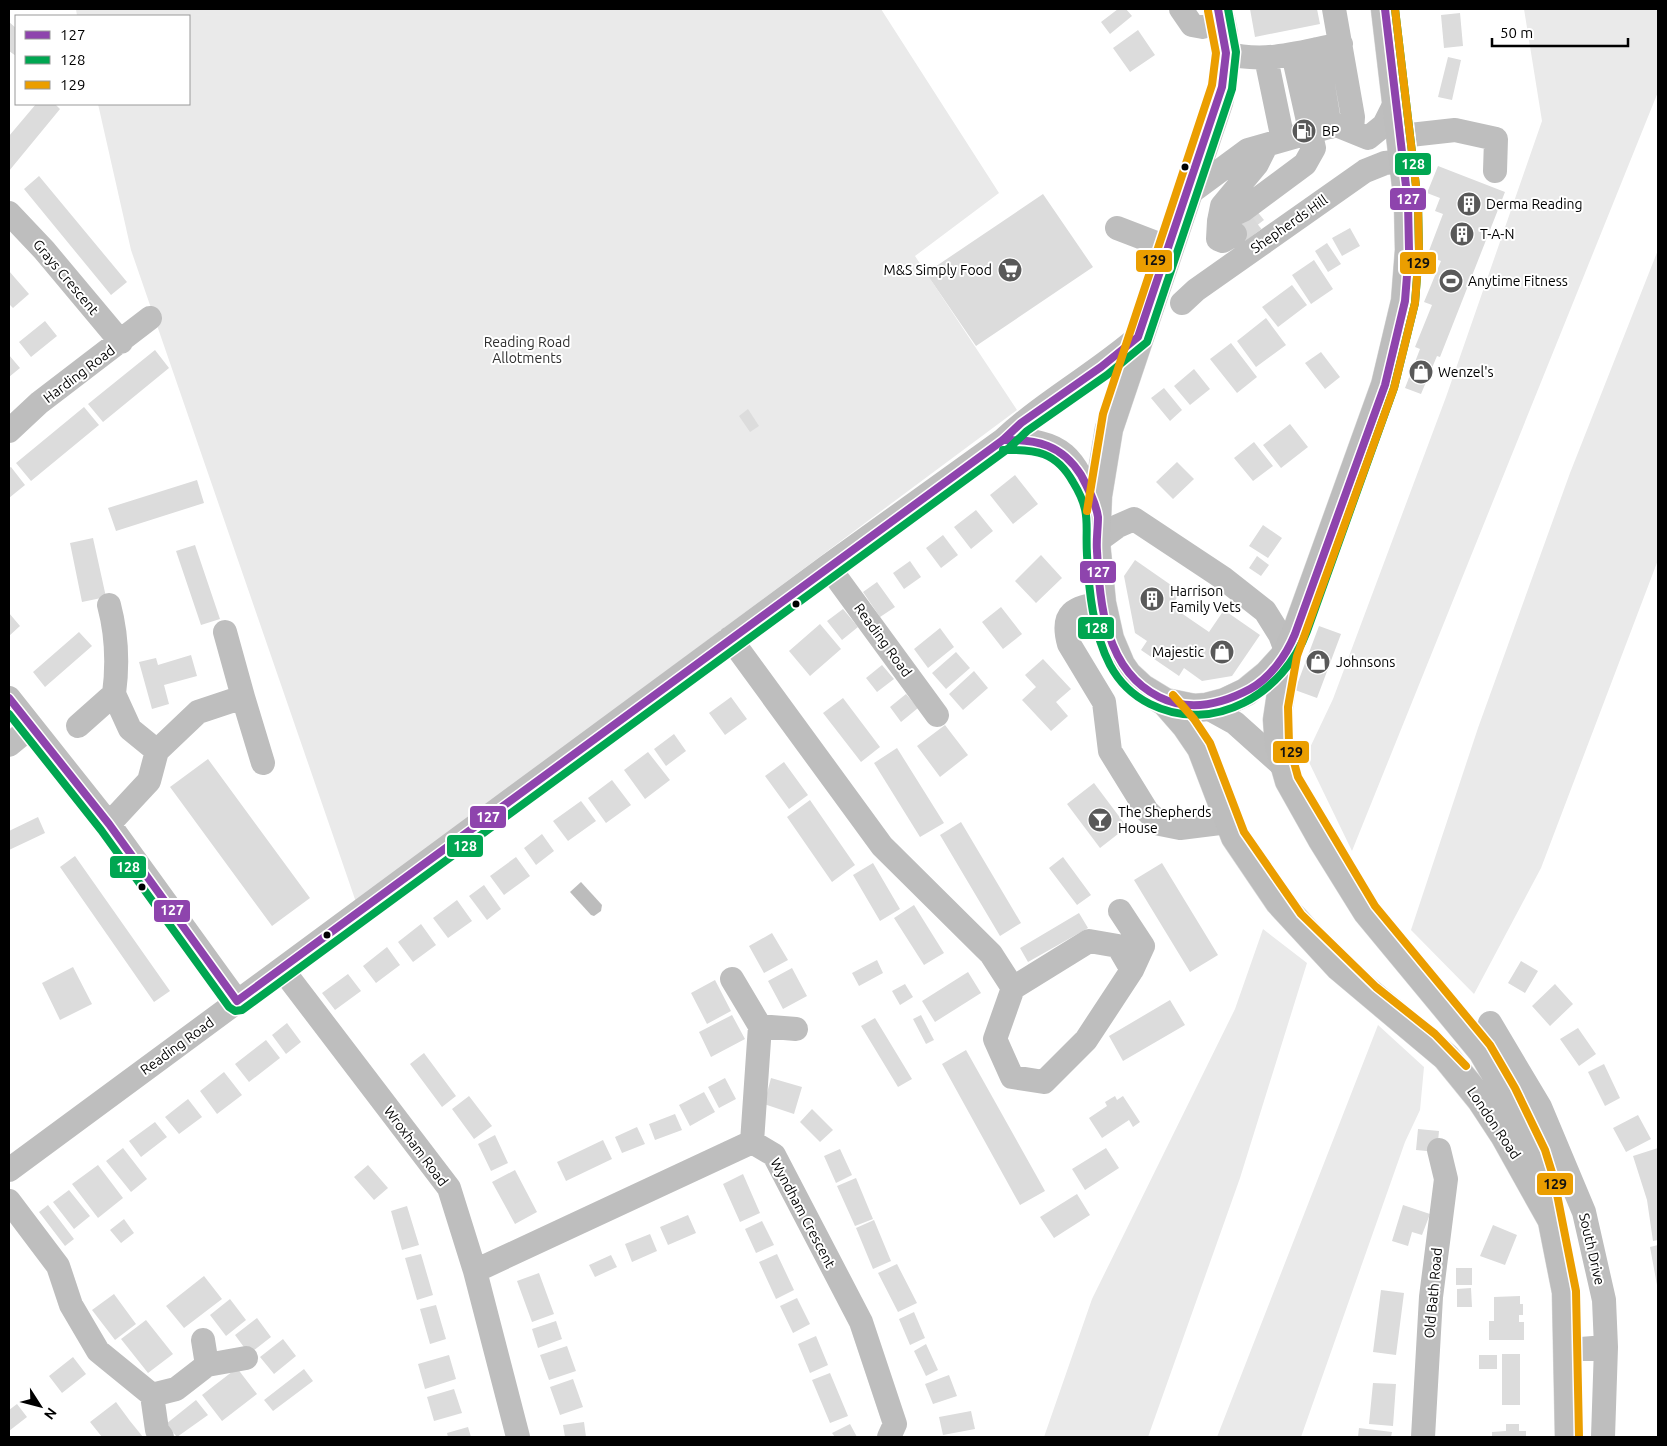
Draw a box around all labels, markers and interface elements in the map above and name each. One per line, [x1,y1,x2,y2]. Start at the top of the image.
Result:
legend [15,15,190,105]
scale bar [1492,15,1628,47]
text: 50 m [1500,24,1533,41]
text: 127 [60,26,85,43]
text: 128 [60,51,85,68]
text: 129 [60,76,85,93]
fuel station icon: BP [1291,118,1317,144]
place label: BP [1322,123,1339,139]
line badge: 128 [1394,152,1432,176]
text: 128 [1401,156,1425,172]
unlabelled marker [1180,162,1190,172]
line badge: 127 [1389,187,1427,211]
street label: Shepherds Hill [1247,191,1331,256]
text: 127 [1396,191,1420,207]
building icon: Derma Reading [1456,191,1482,217]
place label: Derma Reading [1486,196,1583,212]
building icon: T-A-N [1449,221,1475,247]
place label: T-A-N [1480,226,1514,242]
street label: Grays Crescent [30,236,102,318]
line badge: 129 [1135,249,1173,273]
line badge: 129 [1399,251,1437,275]
text: 129 [1142,252,1166,268]
text: 129 [1406,255,1430,271]
supermarket icon: M&S Simply Food [997,257,1023,283]
place label: M&S Simply Food [884,262,992,278]
sports icon: Anytime Fitness [1438,268,1464,294]
place label: Anytime Fitness [1468,273,1568,289]
park label: Reading Road Allotments [484,334,570,366]
street label: Harding Road [40,342,118,406]
shop icon: Wenzel's [1408,359,1434,385]
place label: Wenzel's [1438,364,1494,380]
line badge: 127 [1079,560,1117,584]
text: 127 [1086,564,1110,580]
place label: Harrison Family Vets [1170,583,1241,615]
building icon: Harrison Family Vets [1139,586,1165,612]
unlabelled marker [791,599,801,609]
street label: Reading Road [851,600,915,680]
line badge: 128 [1077,616,1115,640]
text: 128 [1084,620,1108,636]
shop icon: Majestic [1209,639,1235,665]
place label: Majestic [1152,644,1204,660]
shop icon: Johnsons [1305,649,1331,675]
place label: Johnsons [1336,654,1395,670]
line badge: 129 [1272,740,1310,764]
text: 129 [1279,744,1303,760]
place label: The Shepherds House [1118,804,1211,836]
line badge: 127 [469,805,507,829]
bar icon: The Shepherds House [1087,807,1113,833]
text: 127 [476,809,500,825]
line badge: 128 [446,834,484,858]
text: 128 [453,838,477,854]
line badge: 128 [109,855,147,879]
text: 128 [116,859,140,875]
unlabelled marker [137,882,147,892]
line badge: 127 [153,899,191,923]
text: 127 [160,902,184,918]
unlabelled marker [322,930,332,940]
street label: Reading Road [137,1014,217,1078]
street label: London Road [1464,1084,1524,1162]
street label: Wroxham Road [381,1103,451,1189]
street label: Wyndham Crescent [767,1156,839,1271]
line badge: 129 [1536,1172,1574,1196]
text: 129 [1543,1176,1567,1192]
street label: South Drive [1576,1211,1608,1287]
street label: Old Bath Road [1421,1247,1445,1339]
north arrow [15,1381,65,1431]
text: N [41,1405,60,1423]

